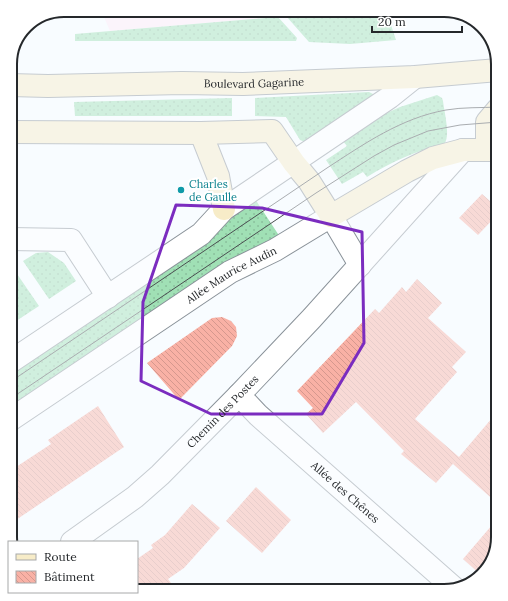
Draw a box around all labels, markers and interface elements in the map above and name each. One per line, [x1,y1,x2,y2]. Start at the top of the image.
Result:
scale bar [372,8,462,34]
text: 20 m [378,14,406,29]
street label: Boulevard Gagarine [204,75,304,91]
place label: Charles de Gaulle [189,177,237,204]
marker: Charles de Gaulle [176,185,186,195]
street label: Allée Maurice Audin [183,243,279,307]
street label: Chemin des Postes [184,372,261,451]
street label: Allée des Chênes [308,458,382,526]
legend [8,541,138,593]
text: Route [44,549,77,564]
text: Bâtiment [44,569,95,584]

